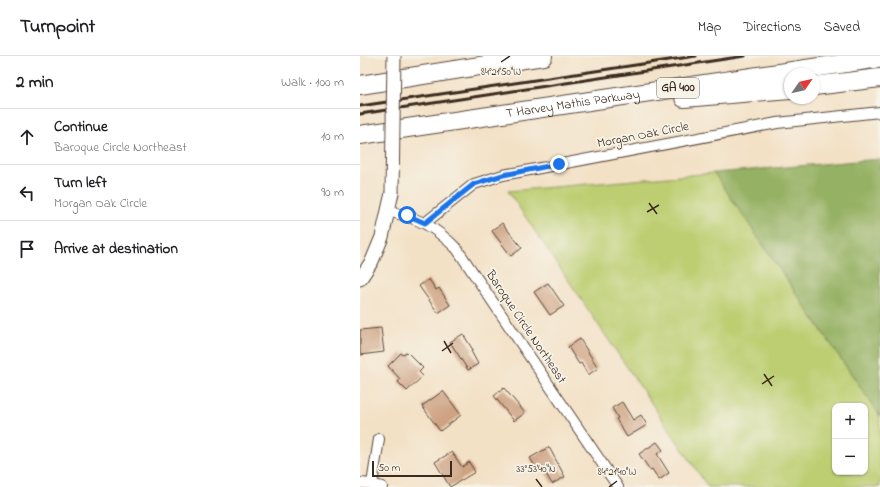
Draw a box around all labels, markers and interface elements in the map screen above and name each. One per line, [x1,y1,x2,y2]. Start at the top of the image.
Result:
text: Turnpoint [20,14,95,41]
text: Map [698,17,721,38]
text: Directions [743,17,801,38]
text: Saved [823,17,860,38]
text: 84°21'50"W [481,65,521,80]
north arrow [784,68,820,104]
text: 2 min [16,70,53,95]
text: Walk · 100 m [281,73,344,92]
road number: GA 400 [657,78,699,98]
street label: T Harvey Mathis Parkway [504,84,641,123]
text: Continue [54,116,108,138]
street label: Morgan Oak Circle [596,117,691,154]
icon: ahead [16,126,38,148]
text: 10 m [321,127,344,146]
text: Baroque Circle Northeast [54,138,187,157]
route end [550,155,568,173]
text: Turn left [54,172,107,194]
icon: left [16,182,38,204]
text: 90 m [321,183,344,202]
text: Morgan Oak Circle [54,194,147,213]
route start [398,206,416,224]
icon: arrive [16,238,38,260]
text: Arrive at destination [54,238,178,260]
street label: Baroque Circle Northeast [480,266,571,388]
map controls [832,403,868,475]
button: + [832,403,868,439]
button: − [832,439,868,475]
scale bar [372,459,452,478]
text: 50 m [378,460,400,476]
text: 33°53'40"N [516,462,556,477]
text: 84°21'40"W [598,465,636,480]

